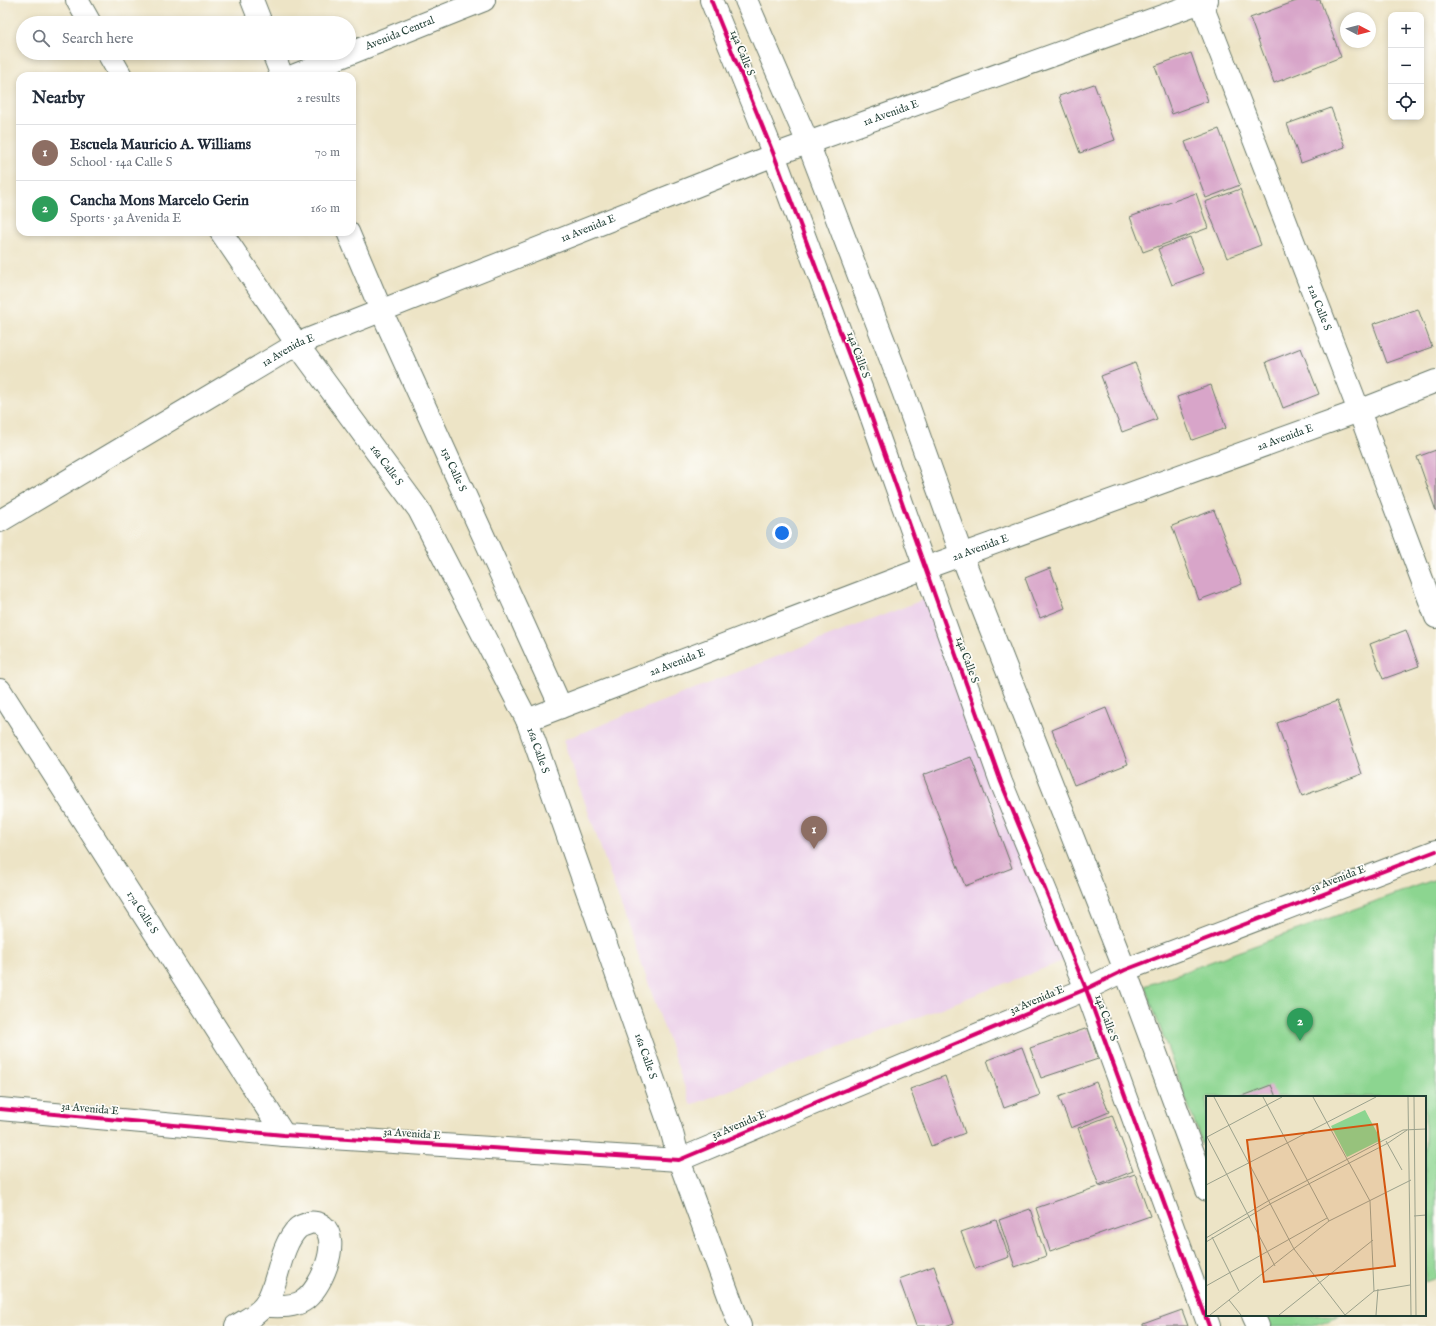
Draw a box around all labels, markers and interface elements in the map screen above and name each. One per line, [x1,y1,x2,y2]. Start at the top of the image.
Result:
north arrow [1340,12,1376,48]
map controls [1388,12,1424,120]
button: + [1388,12,1424,48]
street label: Avenida Central [362,13,436,54]
search box [16,16,356,60]
icon: search [30,27,52,49]
street label: 14a Calle S [726,28,758,78]
text: Search here [62,29,133,48]
button: − [1388,48,1424,84]
button: locate [1388,84,1424,120]
text: Nearby [32,88,85,109]
text: 2 results [296,90,340,107]
street label: 1a Avenida E [861,97,921,129]
text: Escuela Mauricio A. Williams [70,135,251,154]
text: 1 [43,144,47,161]
text: 70 m [315,144,340,161]
text: School · 14a Calle S [70,154,172,171]
text: Cancha Mons Marcelo Gerin [70,191,249,210]
text: 2 [42,200,48,217]
text: 160 m [310,200,340,217]
text: Sports · 3a Avenida E [70,210,181,227]
street label: 1a Avenida E [559,211,618,246]
street label: 12a Calle S [1304,283,1334,333]
street label: 14a Calle S [843,330,873,380]
street label: 1a Avenida E [259,331,317,370]
street label: 2a Avenida E [1255,421,1316,454]
street label: 16a Calle S [366,442,406,489]
street label: 15a Calle S [437,445,470,494]
your location [772,523,792,543]
street label: 2a Avenida E [950,531,1011,565]
street label: 14a Calle S [952,635,982,685]
street label: 2a Avenida E [647,645,708,680]
street label: 16a Calle S [523,726,552,776]
pin: 1 [801,816,827,849]
street label: 3a Avenida E [1309,862,1368,896]
street label: 17a Calle S [123,888,161,937]
street label: 3a Avenida E [1008,982,1067,1018]
street label: 14a Calle S [1091,993,1121,1043]
pin: 2 [1287,1008,1313,1041]
street label: 16a Calle S [631,1031,660,1081]
inset map [1206,1096,1426,1316]
street label: 3a Avenida E [61,1100,120,1119]
street label: 3a Avenida E [710,1107,769,1143]
street label: 3a Avenida E [383,1125,442,1143]

